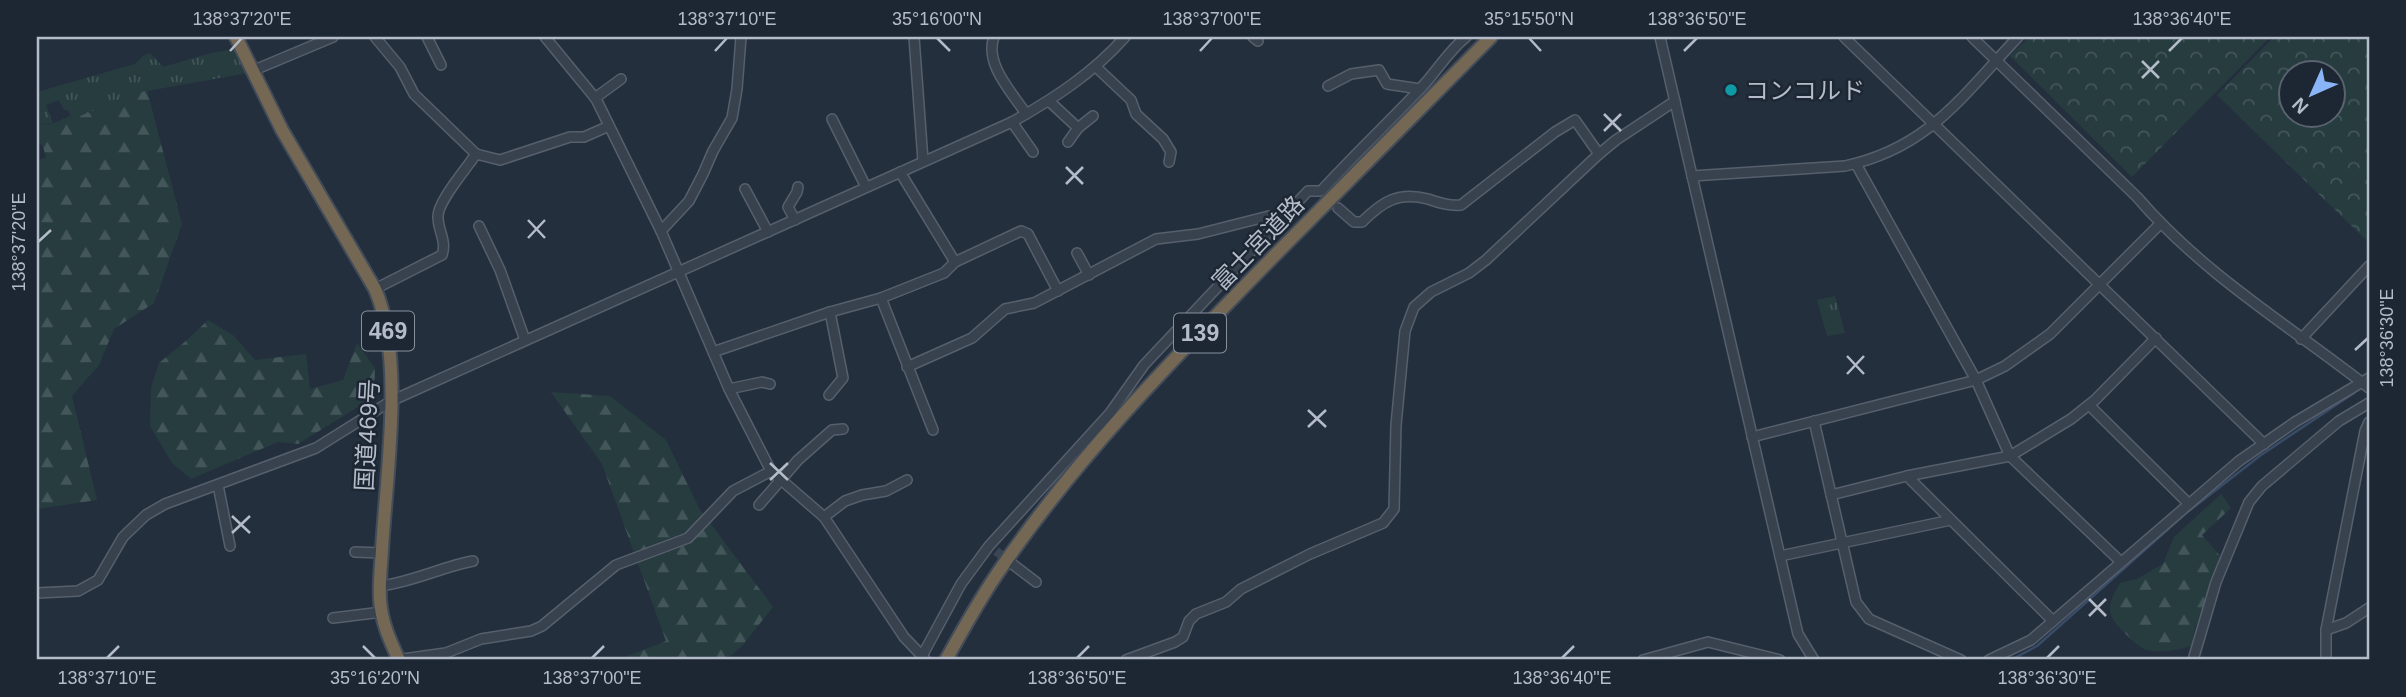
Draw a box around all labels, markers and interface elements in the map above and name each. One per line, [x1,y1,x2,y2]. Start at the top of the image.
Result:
text: 138°37'20"E [192,9,292,29]
text: 138°37'10"E [677,9,777,29]
text: 35°16'00"N [892,9,982,29]
text: 138°37'00"E [1162,9,1262,29]
text: 35°15'50"N [1484,9,1574,29]
text: 138°36'50"E [1647,9,1747,29]
text: 138°36'40"E [2132,9,2232,29]
north arrow [2276,60,2346,130]
place label: コンコルド [1745,77,1865,104]
marker: コンコルド [1723,82,1739,98]
text: N [2288,93,2313,118]
street label: 富士宮道路 [1207,190,1309,296]
text: 138°37'20"E [9,192,29,292]
text: 138°36'30"E [2377,288,2397,388]
road number: 469 [362,312,414,350]
road number: 139 [1174,314,1226,352]
street label: 国道469号 [351,378,383,492]
text: 138°37'10"E [57,668,157,688]
text: 35°16'20"N [330,668,420,688]
text: 138°37'00"E [542,668,642,688]
text: 138°36'50"E [1027,668,1127,688]
text: 138°36'40"E [1512,668,1612,688]
text: 138°36'30"E [1997,668,2097,688]

